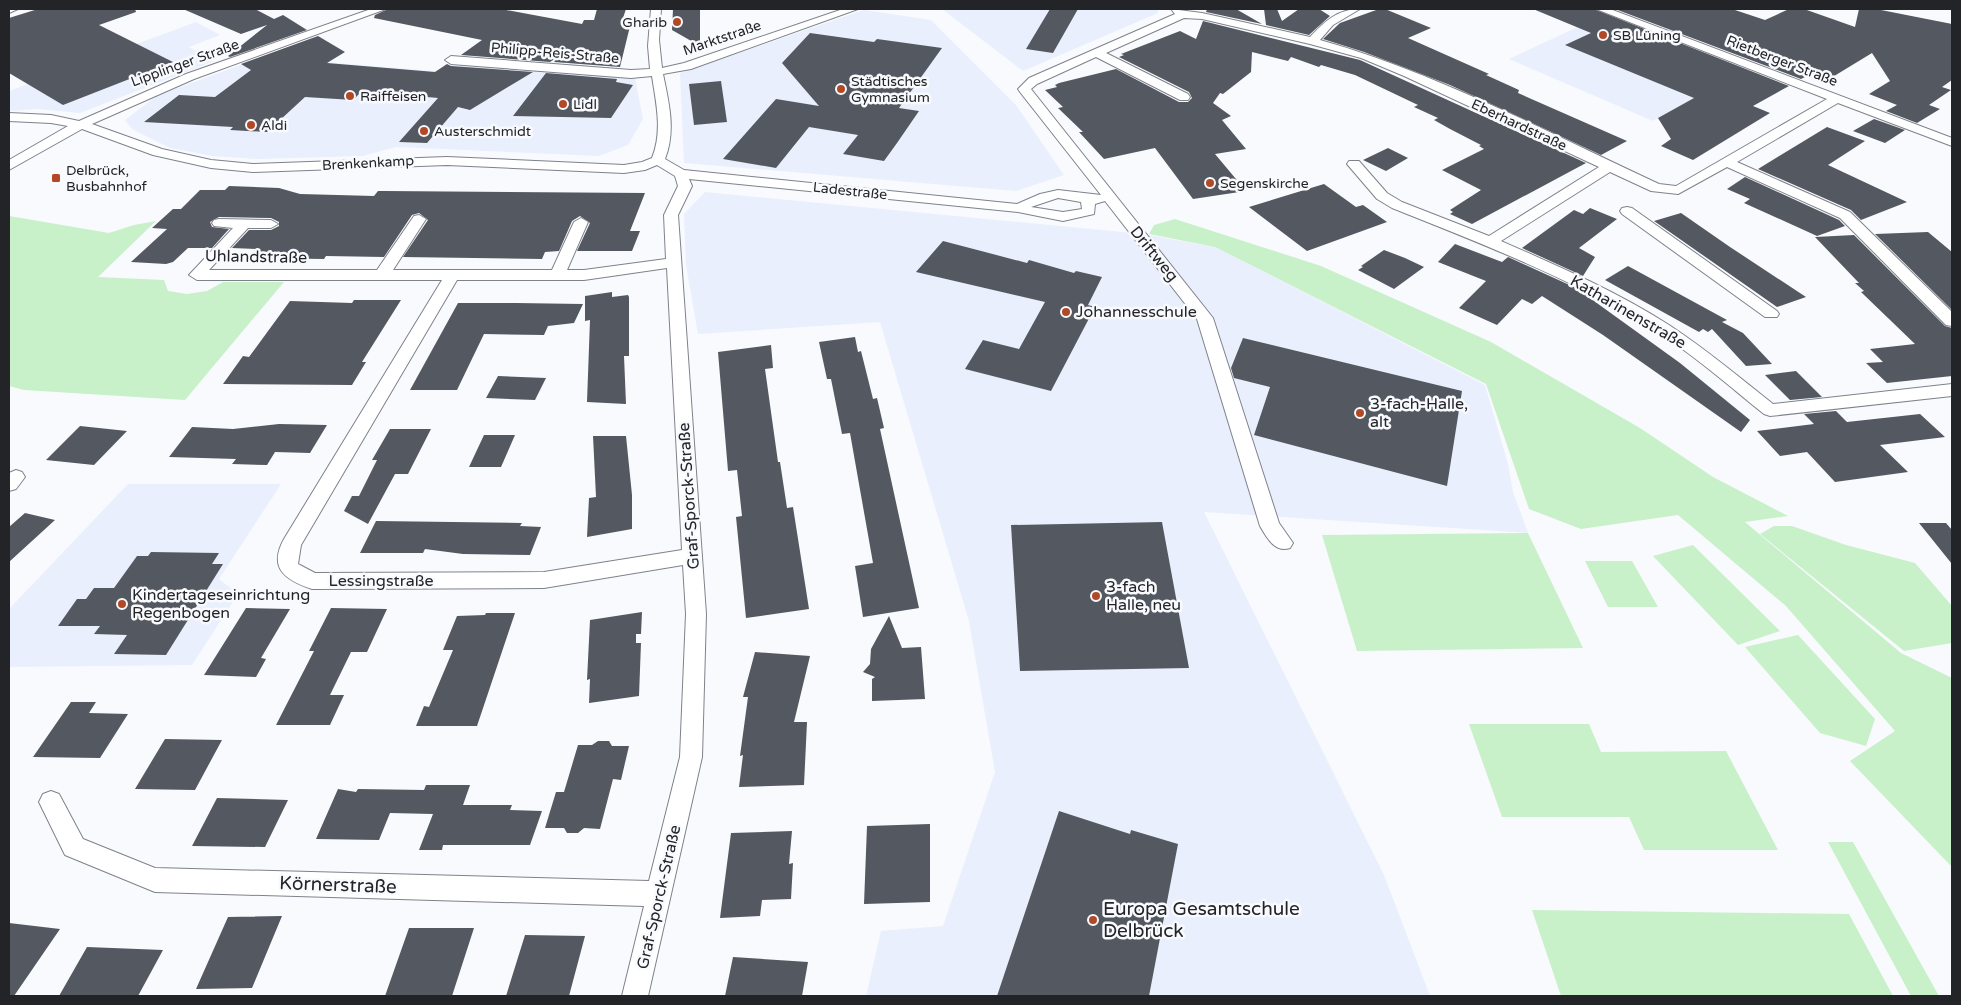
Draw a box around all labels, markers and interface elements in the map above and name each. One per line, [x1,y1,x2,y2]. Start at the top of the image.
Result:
place label: Gharib [622,14,667,31]
marker: Gharib [671,16,683,28]
street label: Marktstraße [681,17,763,59]
place label: SB Lüning [1613,27,1681,44]
marker: SB Lüning [1597,29,1609,41]
street label: Rietberger Straße [1724,32,1840,90]
street label: Lipplinger Straße [129,36,241,90]
street label: Philipp-Reis-Straße [490,39,620,67]
place label: Städtisches Gymnasium [851,73,930,106]
marker: Städtisches Gymnasium [835,83,847,95]
place label: Raiffeisen [360,88,426,105]
marker: Raiffeisen [344,90,356,102]
place label: Lidl [573,96,597,113]
street label: Eberhardstraße [1469,96,1569,155]
marker: Lidl [557,98,569,110]
place label: Aldi [261,117,287,134]
marker: Aldi [245,119,257,131]
place label: Austerschmidt [434,123,532,140]
marker: Austerschmidt [418,125,430,137]
street label: Brenkenkamp [322,152,415,174]
place label: Delbrück, Busbahnhof [66,162,148,195]
marker: Delbrück, Busbahnhof [50,172,62,184]
place label: Segenskirche [1220,175,1309,192]
marker: Segenskirche [1204,177,1216,189]
street label: Ladestraße [812,179,888,203]
street label: Driftweg [1126,222,1182,286]
street label: Uhlandstraße [205,246,307,268]
street label: Katharinenstraße [1566,271,1690,353]
place label: Johannesschule [1076,302,1197,322]
marker: Johannesschule [1060,306,1072,318]
place label: 3-fach-Halle, alt [1370,394,1468,432]
marker: 3-fach-Halle, alt [1354,407,1366,419]
street label: Graf-Sporck-Straße [674,422,704,570]
street label: Lessingstraße [328,571,434,591]
place label: 3-fach Halle, neu [1106,577,1181,615]
place label: Kindertageseinrichtung Regenbogen [132,585,310,623]
marker: 3-fach Halle, neu [1090,590,1102,602]
marker: Kindertageseinrichtung Regenbogen [116,598,128,610]
street label: Graf-Sporck-Straße [633,823,685,971]
street label: Körnerstraße [279,872,397,898]
place label: Europa Gesamtschule Delbrück [1103,898,1300,942]
marker: Europa Gesamtschule Delbrück [1087,914,1099,926]

